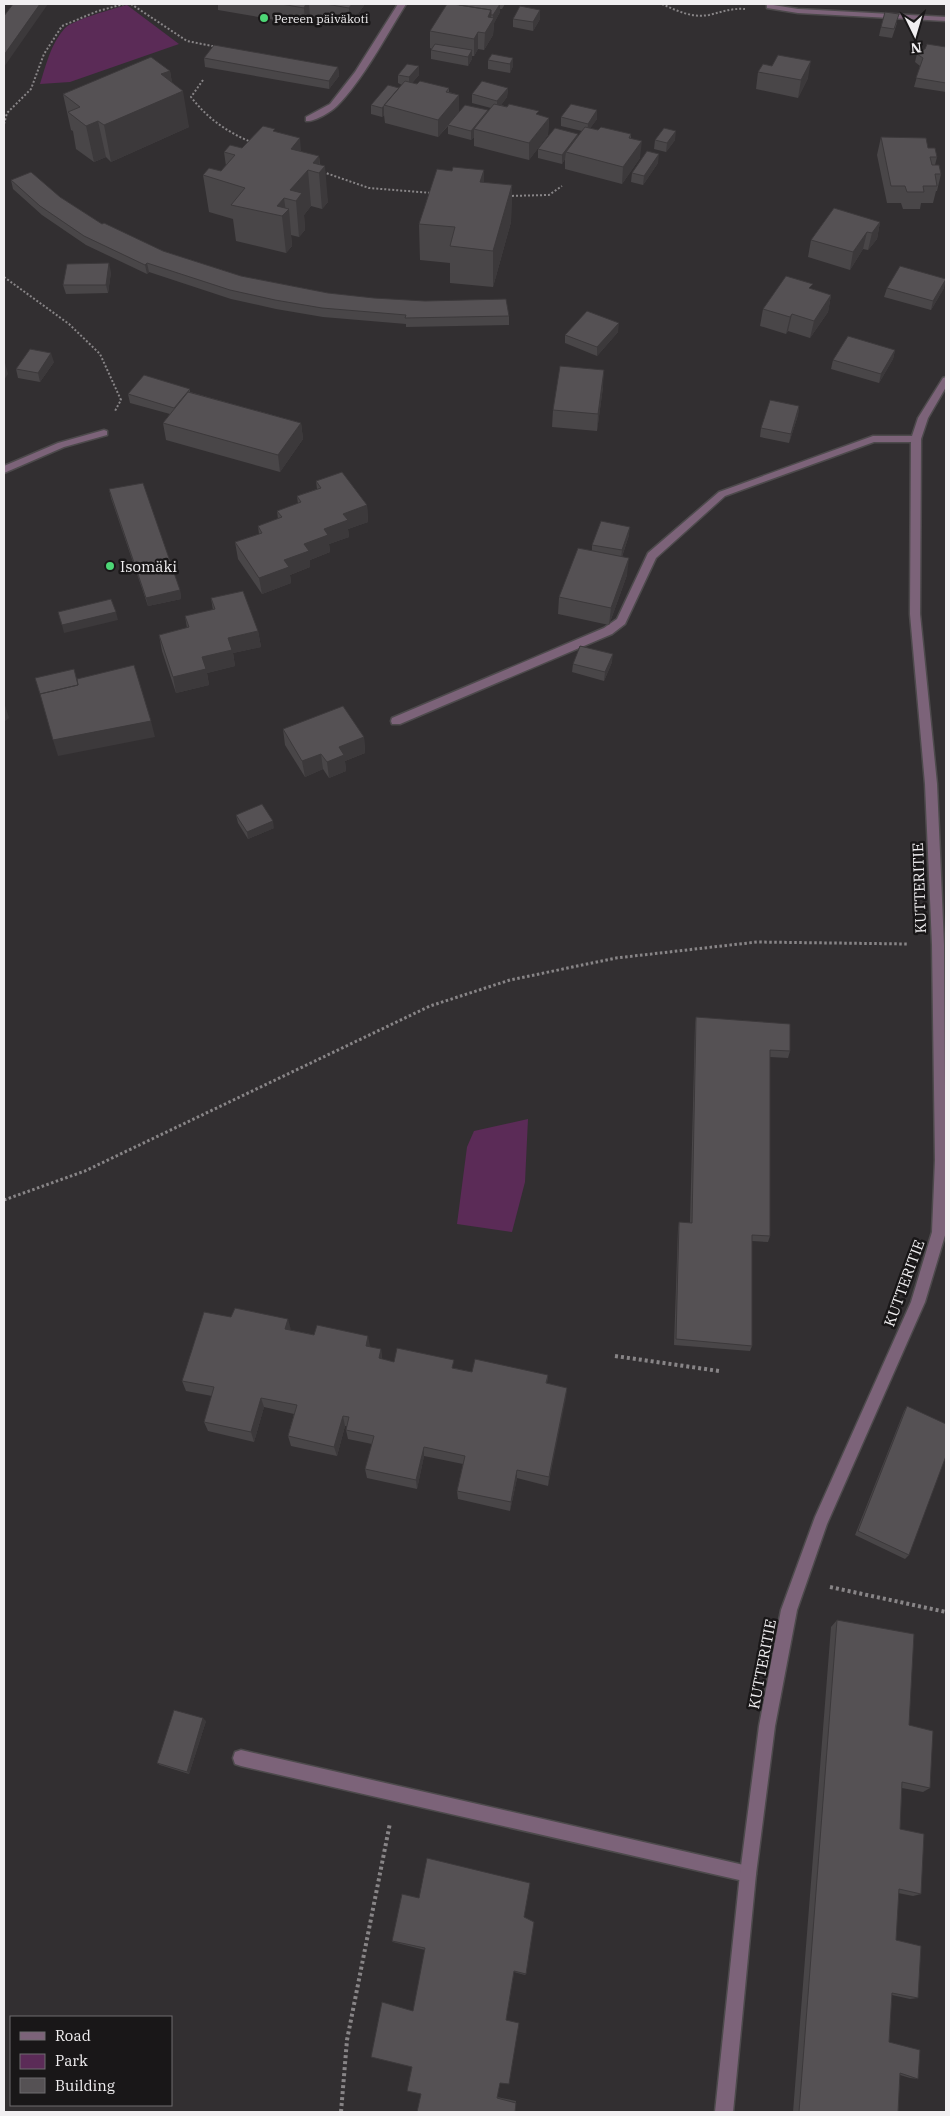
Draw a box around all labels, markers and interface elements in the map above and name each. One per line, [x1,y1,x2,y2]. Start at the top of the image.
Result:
north arrow [890,10,940,60]
place label: Pereen päiväkoti [274,11,369,26]
marker: Pereen päiväkoti [258,12,270,24]
text: N [910,39,922,57]
place label: Isomäki [120,557,177,576]
marker: Isomäki [104,560,116,572]
street label: KUTTERITIE [908,842,930,934]
street label: KUTTERITIE [880,1237,928,1329]
street label: KUTTERITIE [744,1618,780,1710]
legend [10,2016,172,2106]
text: Road [55,2026,91,2045]
text: Park [55,2051,88,2070]
text: Building [55,2076,115,2095]

